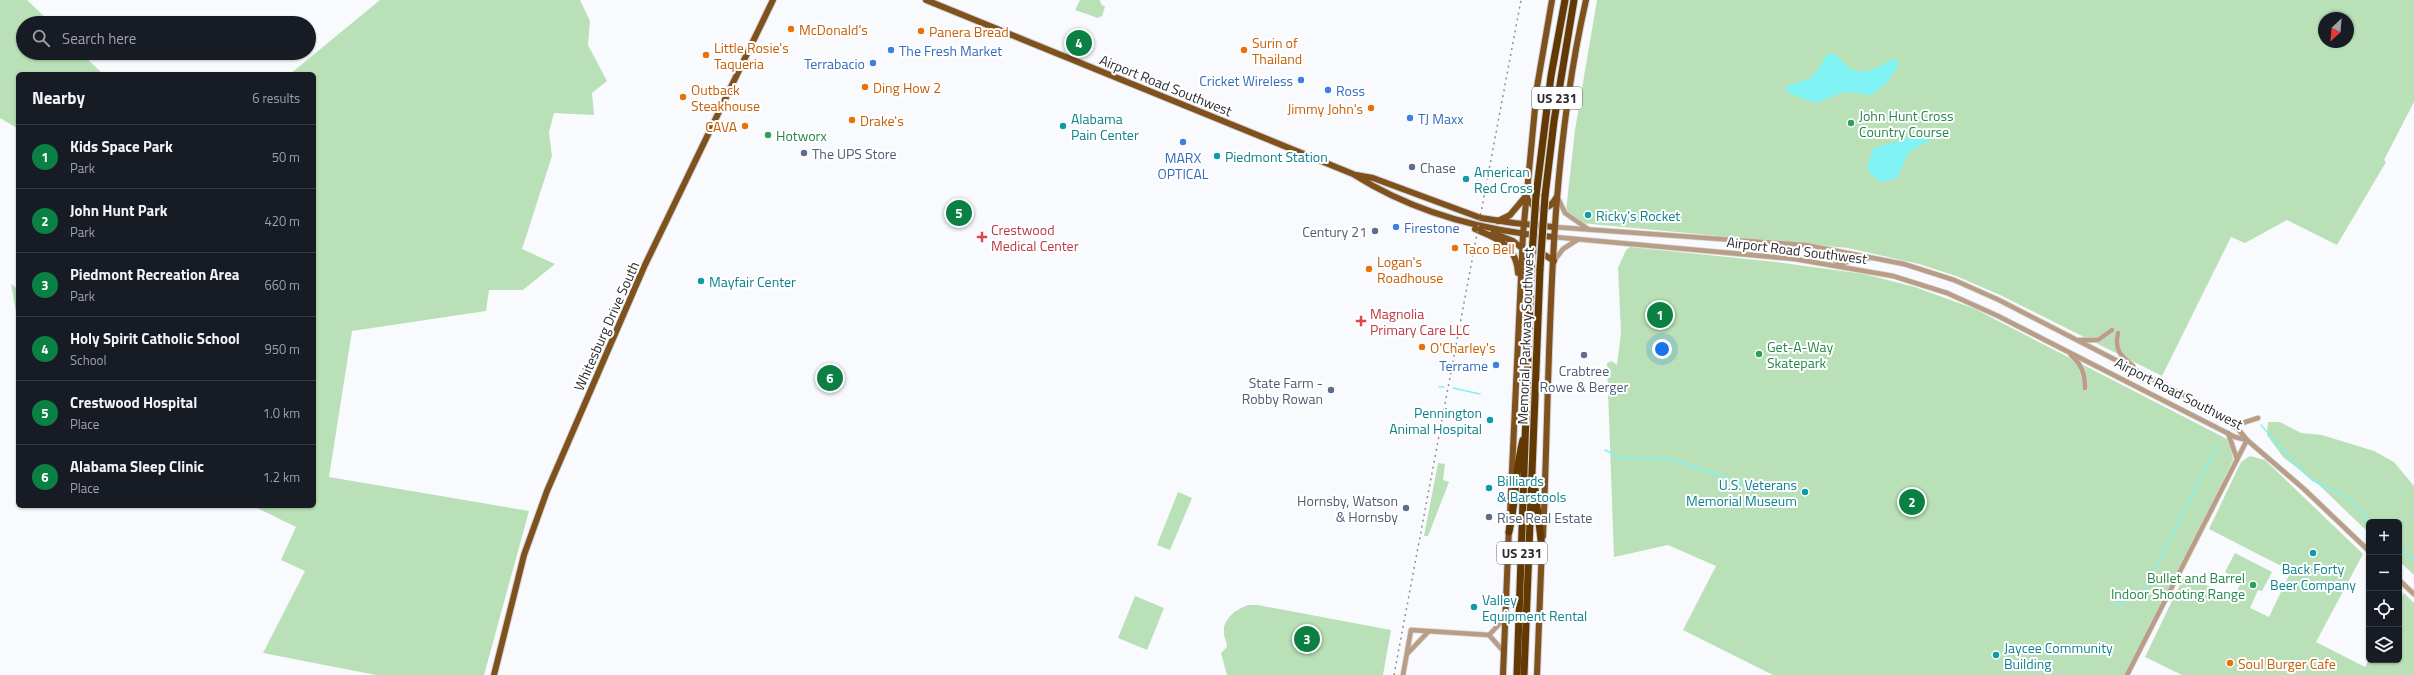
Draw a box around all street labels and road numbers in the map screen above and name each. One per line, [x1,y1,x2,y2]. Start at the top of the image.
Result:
street label: Airport Road Southwest [1097,49,1235,121]
road number: US 231 [1532,87,1582,109]
street label: Airport Road Southwest [1726,231,1868,269]
street label: Memorial Parkway Southwest [1511,247,1539,425]
street label: Whitesburg Drive South [568,258,644,394]
street label: Airport Road Southwest [2111,352,2247,434]
road number: US 231 [1497,542,1547,564]

